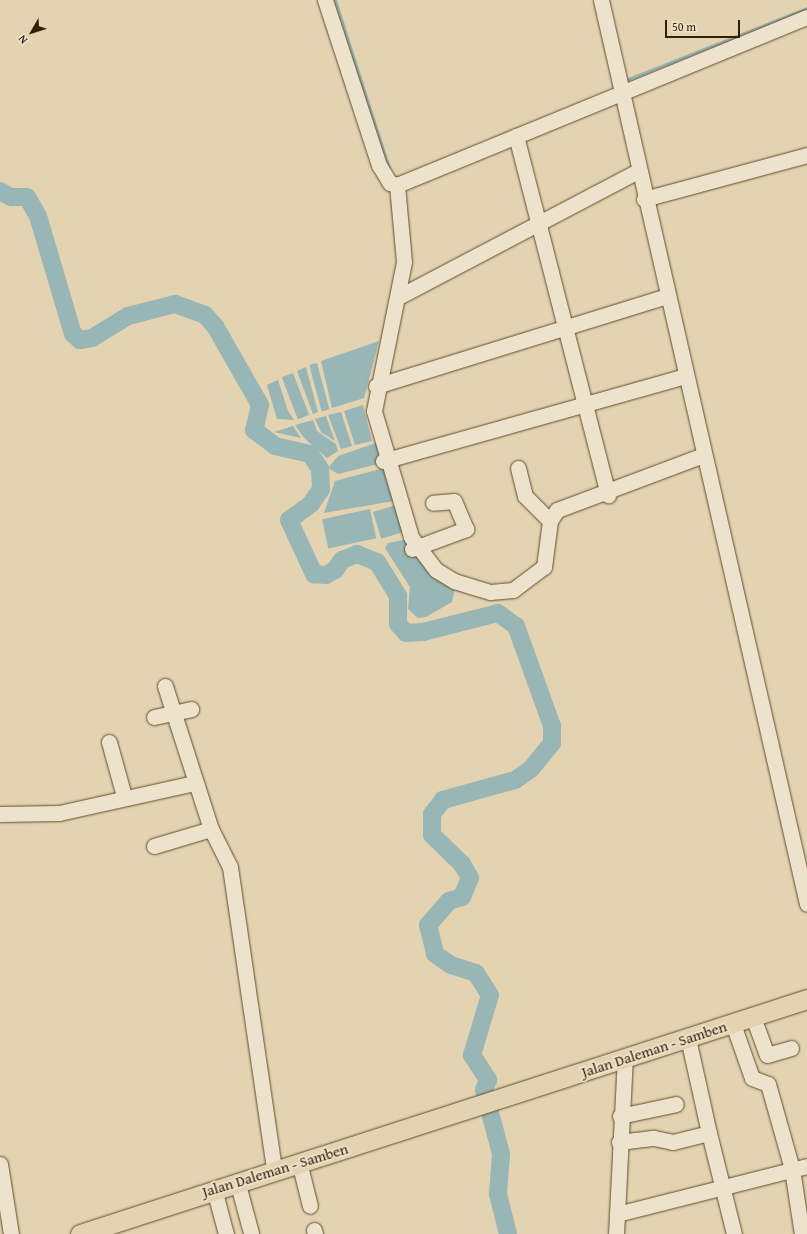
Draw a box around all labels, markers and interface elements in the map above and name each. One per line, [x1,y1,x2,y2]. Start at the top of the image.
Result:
north arrow [12,12,52,52]
scale bar [667,12,742,38]
text: 50 m [672,18,696,35]
text: N [14,32,31,47]
street label: Jalan Daleman - Samben [579,1017,729,1081]
street label: Jalan Daleman - Samben [200,1139,350,1201]

